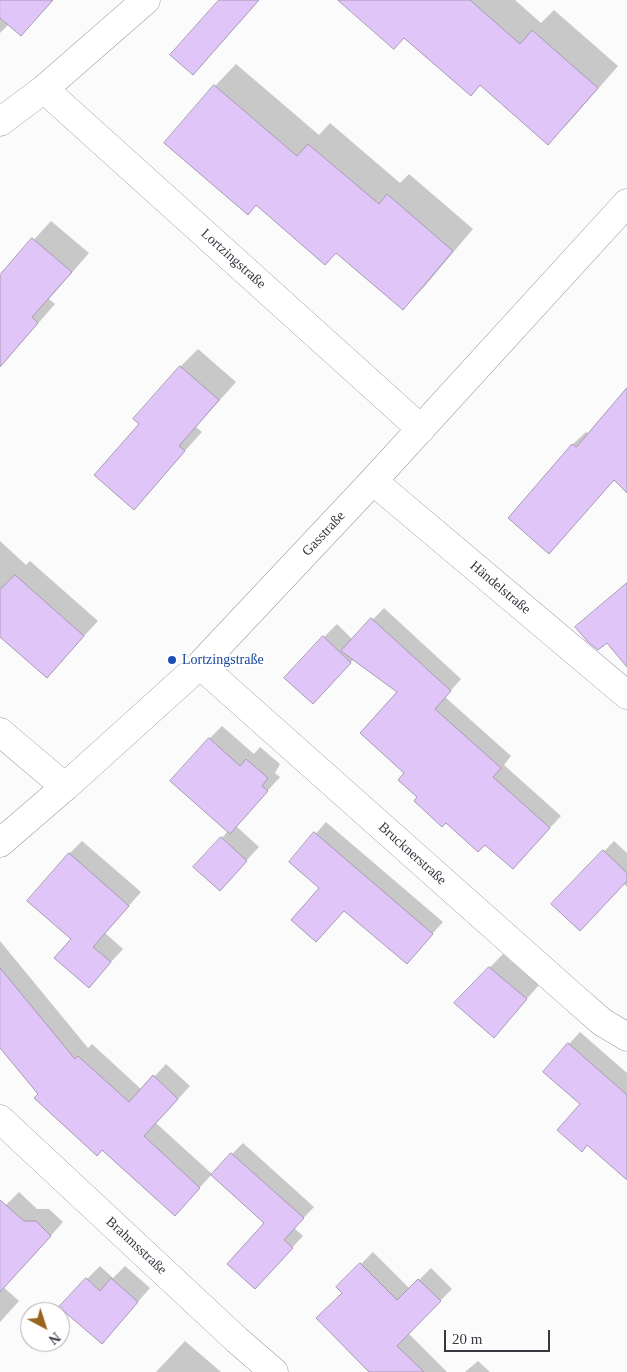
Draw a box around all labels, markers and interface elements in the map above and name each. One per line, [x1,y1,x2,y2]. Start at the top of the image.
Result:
street label: Lortzingstraße [197,225,269,293]
street label: Gasstraße [299,508,349,560]
street label: Händelstraße [466,558,534,618]
place label: Lortzingstraße [182,652,264,668]
marker: Lortzingstraße [166,654,178,666]
street label: Brucknerstraße [375,819,449,889]
street label: Brahmsstraße [102,1214,170,1278]
north arrow [20,1302,70,1352]
scale bar [447,1320,553,1352]
text: N [46,1329,63,1347]
text: 20 m [452,1331,482,1347]

